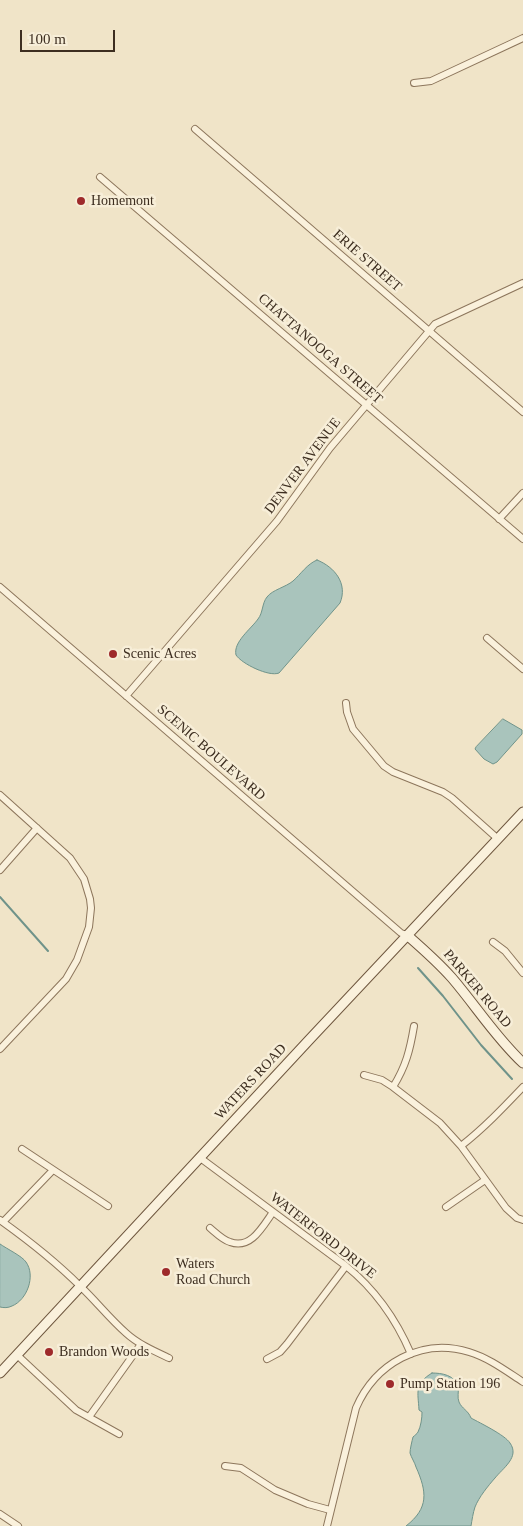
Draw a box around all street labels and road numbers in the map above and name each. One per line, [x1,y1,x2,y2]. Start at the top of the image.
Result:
street label: ERIE STREET [329,226,405,296]
street label: CHATTANOOGA STREET [254,290,386,408]
street label: DENVER AVENUE [261,415,345,517]
street label: SCENIC BOULEVARD [153,701,269,805]
street label: PARKER ROAD [439,946,515,1032]
street label: WATERS ROAD [212,1041,290,1123]
street label: WATERFORD DRIVE [266,1189,380,1283]

